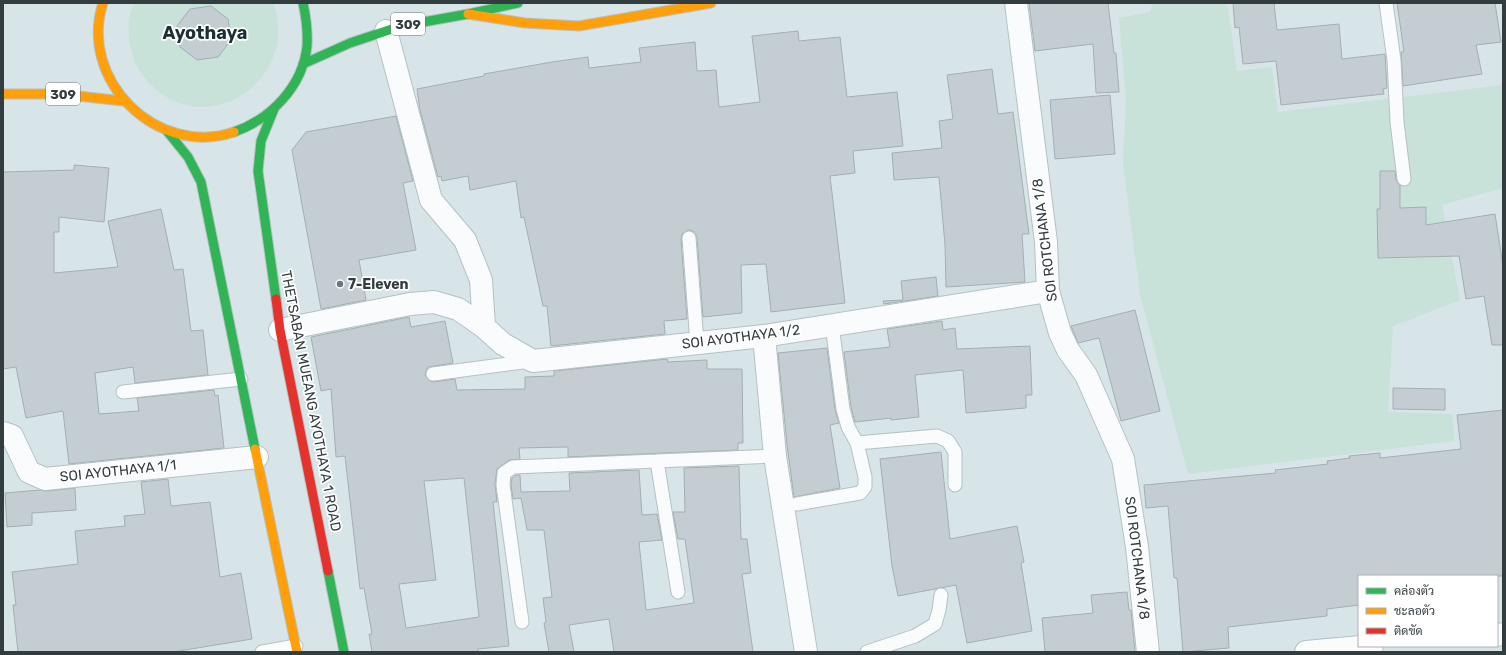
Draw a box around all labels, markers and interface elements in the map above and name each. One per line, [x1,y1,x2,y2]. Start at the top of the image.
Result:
road number: 309 [391,13,425,35]
district label: Ayothaya [163,22,247,44]
road number: 309 [46,83,80,105]
street label: SOI ROTCHANA 1/8 [1029,177,1061,303]
street label: THETSABAN MUEANG AYOTHAYA 1 ROAD [277,269,345,533]
place label: 7-Eleven [348,276,409,293]
marker: 7-Eleven [335,279,345,289]
street label: SOI AYOTHAYA 1/2 [681,321,801,353]
street label: SOI AYOTHAYA 1/1 [59,456,177,486]
street label: SOI ROTCHANA 1/8 [1121,495,1153,621]
legend [1358,575,1498,647]
text: คล่องตัว [1394,584,1434,598]
text: ชะลอตัว [1394,604,1435,618]
text: ติดขัด [1394,624,1423,638]

